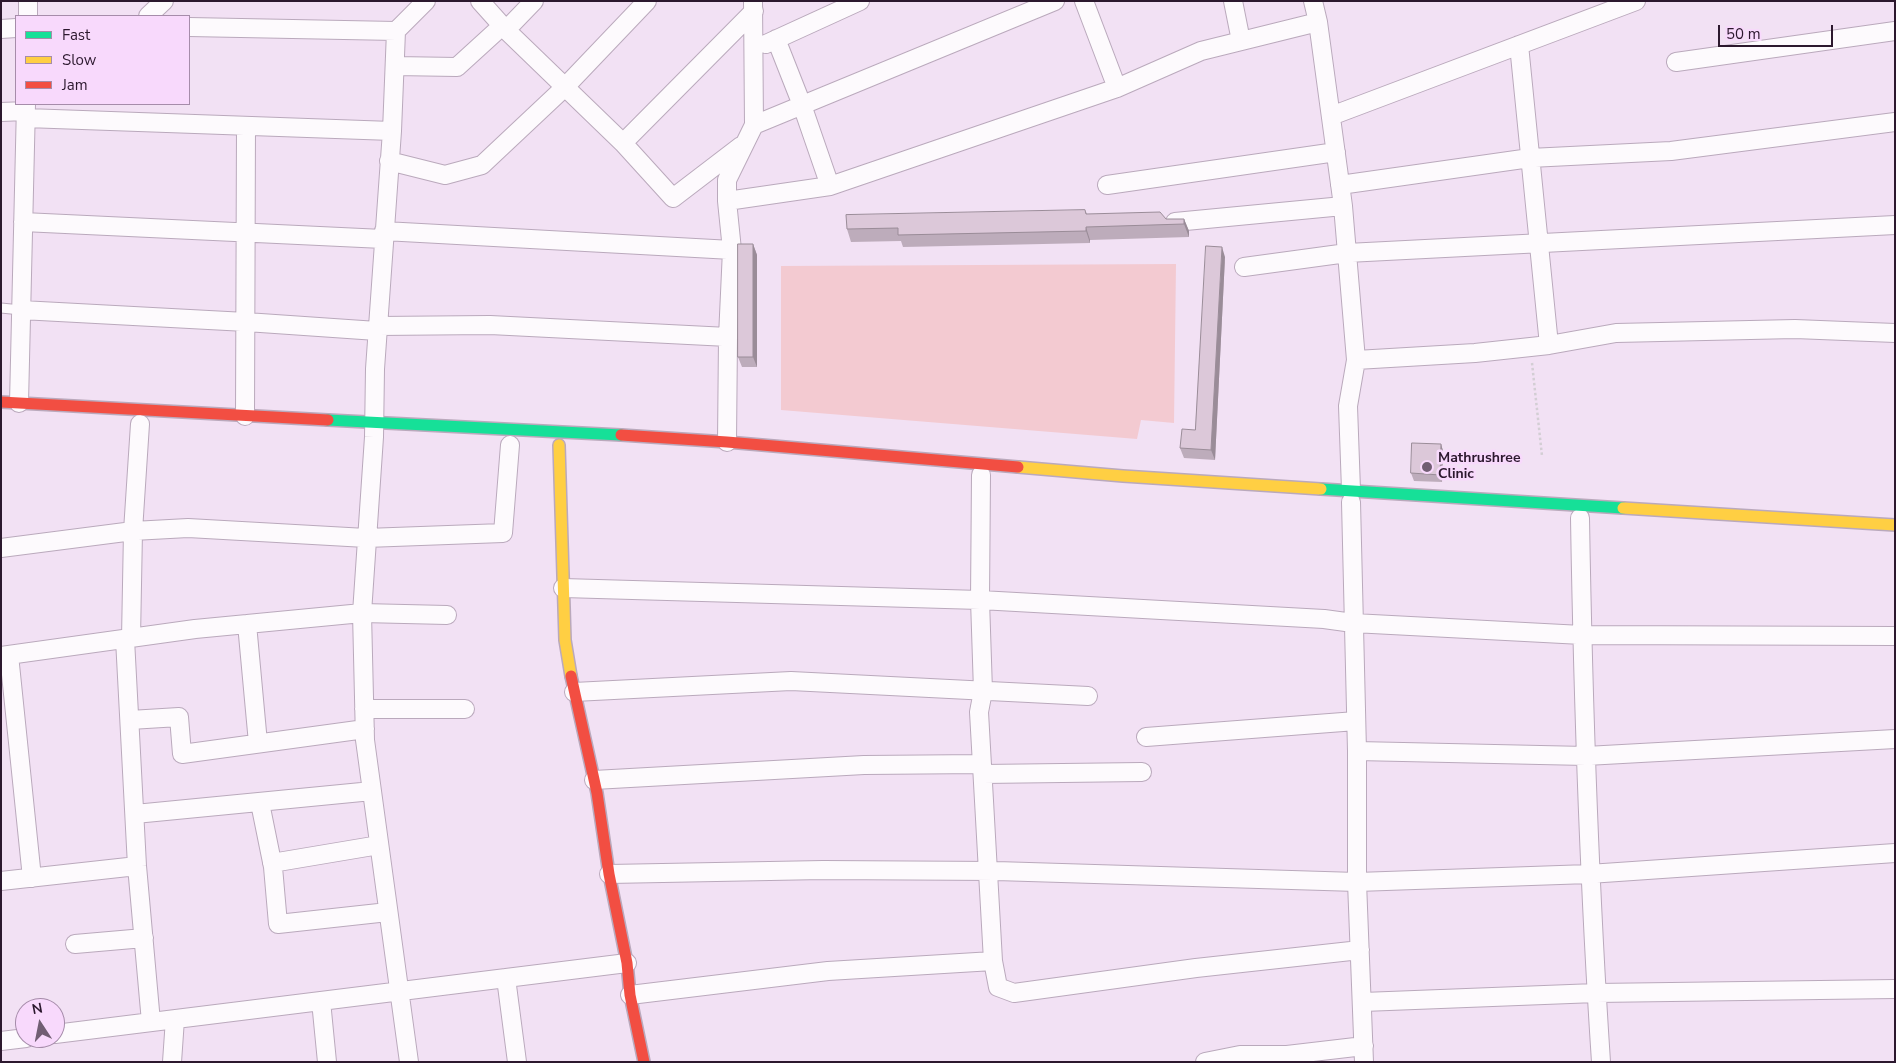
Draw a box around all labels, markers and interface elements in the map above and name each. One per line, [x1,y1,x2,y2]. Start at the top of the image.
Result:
legend [15,15,190,105]
scale bar [1721,15,1836,47]
text: 50 m [1726,24,1761,44]
text: Fast [62,25,90,45]
text: Slow [62,50,96,70]
text: Jam [62,75,88,95]
place label: Mathrushree Clinic [1438,451,1521,484]
marker: Mathrushree Clinic [1420,460,1434,474]
north arrow [15,998,65,1048]
text: N [30,998,44,1019]

